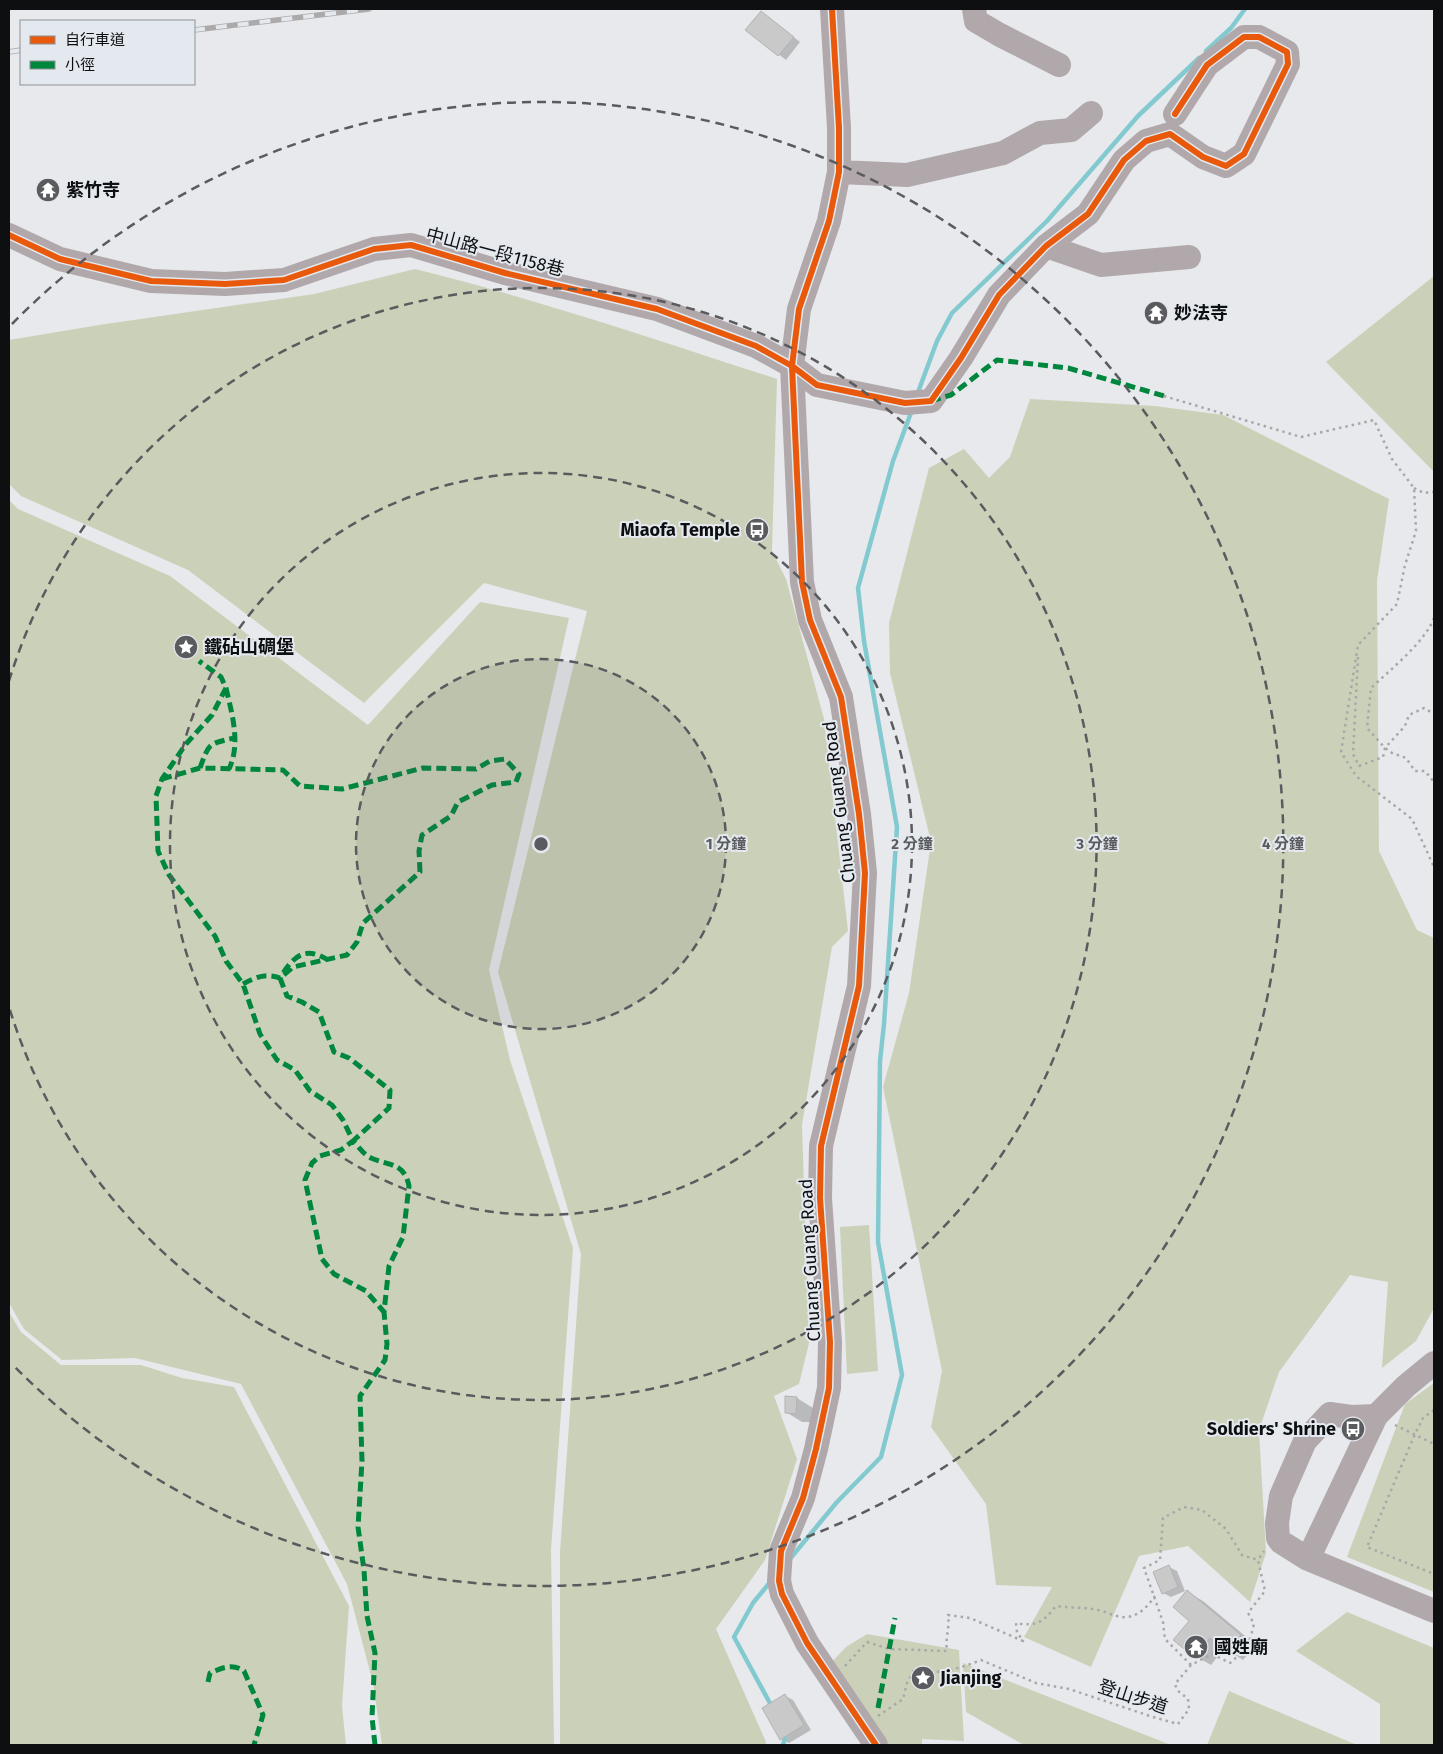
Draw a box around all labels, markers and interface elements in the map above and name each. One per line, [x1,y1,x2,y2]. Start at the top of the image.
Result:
legend [20,20,195,85]
text: 自行車道 [65,31,125,49]
text: 小徑 [65,56,95,74]
temple icon: 紫竹寺 [35,177,61,203]
place label: 紫竹寺 [66,179,120,201]
street label: 中山路一段1158巷 [423,223,567,281]
temple icon: 妙法寺 [1143,300,1169,326]
place label: 妙法寺 [1174,302,1228,324]
bus stop icon: Miaofa Temple [744,517,770,543]
place label: Miaofa Temple [620,519,740,541]
place icon: 鐵砧山碉堡 [173,634,199,660]
place label: 鐵砧山碉堡 [204,636,294,658]
street label: Chuang Guang Road [818,720,860,884]
centre of rings [532,835,550,853]
text: 1 分鐘 [706,835,746,853]
text: 2 分鐘 [891,835,933,853]
text: 3 分鐘 [1075,835,1118,853]
text: 4 分鐘 [1262,835,1304,853]
street label: Chuang Guang Road [795,1178,825,1342]
bus stop icon: Soldiers' Shrine [1340,1416,1366,1442]
place label: Soldiers' Shrine [1207,1418,1336,1440]
temple icon: 國姓廟 [1183,1634,1209,1660]
place label: 國姓廟 [1214,1636,1268,1658]
place icon: Jianjing [910,1665,936,1691]
place label: Jianjing [939,1667,1002,1689]
street label: 登山步道 [1095,1675,1171,1719]

